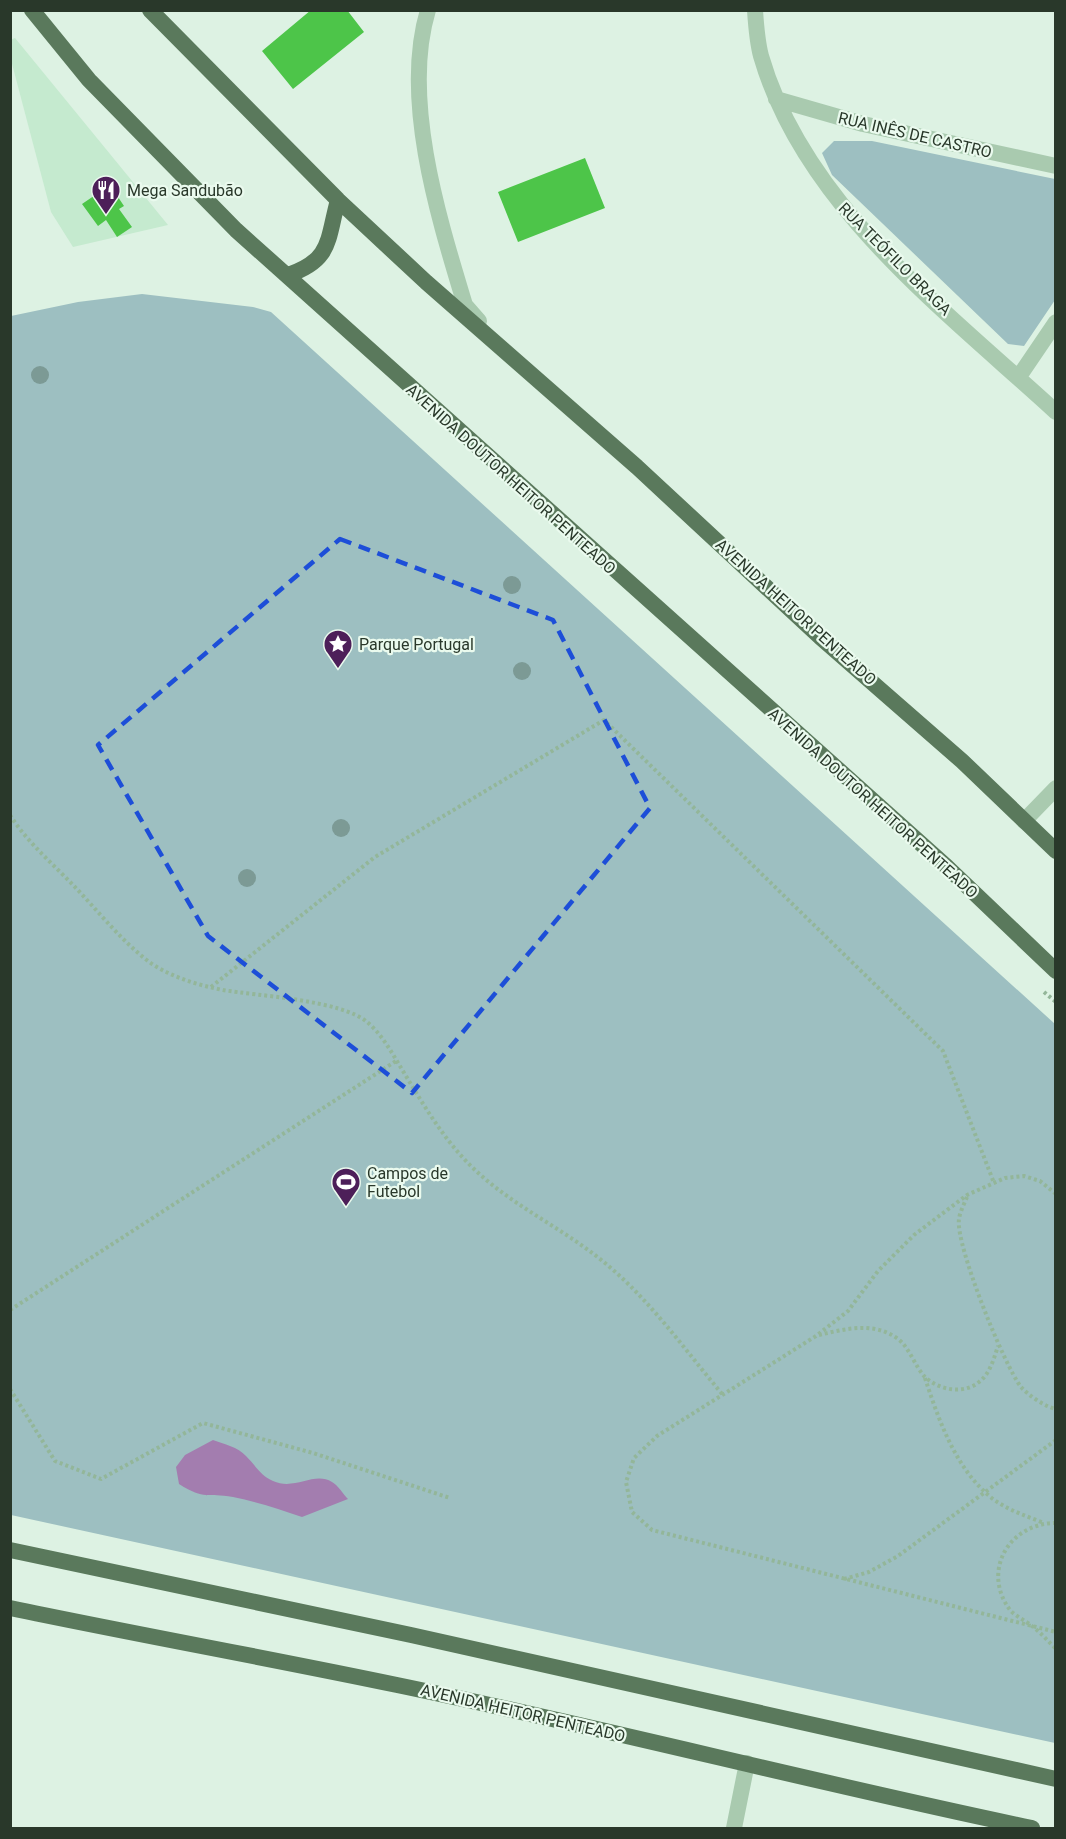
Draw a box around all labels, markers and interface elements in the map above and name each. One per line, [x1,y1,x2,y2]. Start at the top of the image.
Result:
street label: RUA INÊS DE CASTRO [836,108,994,162]
restaurant icon: Mega Sandubão [90,174,122,216]
place label: Mega Sandubão [127,181,243,200]
street label: RUA TEÓFILO BRAGA [835,198,956,320]
street label: AVENIDA DOUTOR HEITOR PENTEADO [402,380,620,578]
street label: AVENIDA HEITOR PENTEADO [712,535,880,689]
place icon: Parque Portugal [322,628,354,670]
place label: Parque Portugal [359,635,474,654]
street label: AVENIDA DOUTOR HEITOR PENTEADO [764,704,982,902]
place label: Campos de Futebol [367,1164,448,1201]
sports icon: Campos de Futebol [330,1166,362,1208]
street label: AVENIDA HEITOR PENTEADO [419,1680,627,1746]

